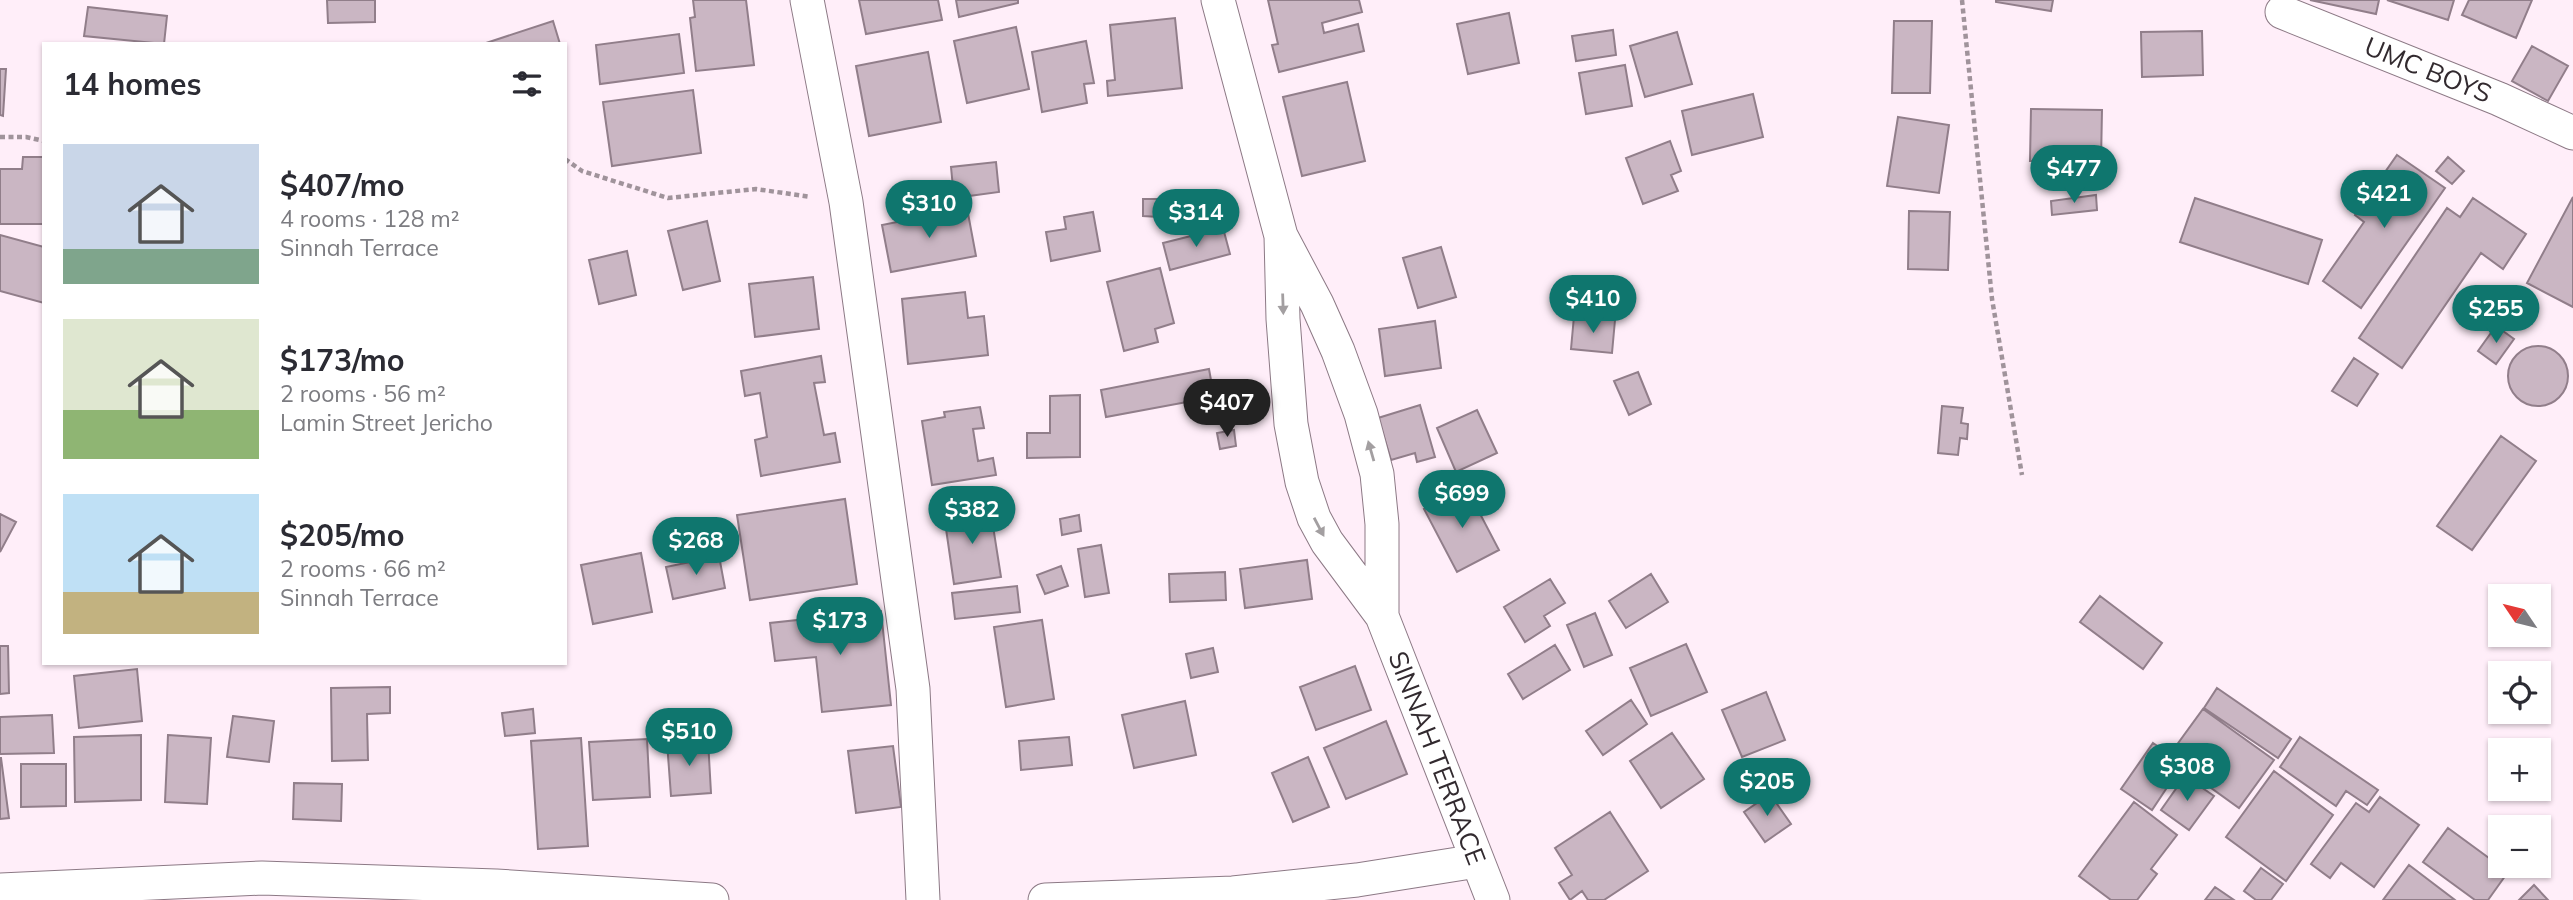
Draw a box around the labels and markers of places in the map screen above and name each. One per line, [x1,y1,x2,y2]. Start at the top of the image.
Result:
pin: $477 [2033,146,2115,205]
pin: $421 [2343,170,2425,230]
pin: $310 [888,180,970,240]
pin: $314 [1155,190,1237,249]
pin: $410 [1552,276,1634,335]
pin: $255 [2455,286,2537,345]
pin: $407 [1186,380,1268,439]
pin: $699 [1421,470,1503,530]
pin: $382 [931,486,1013,546]
pin: $268 [655,518,737,577]
pin: $173 [799,598,881,657]
pin: $510 [648,708,730,768]
pin: $308 [2146,744,2228,803]
pin: $205 [1726,758,1808,818]

